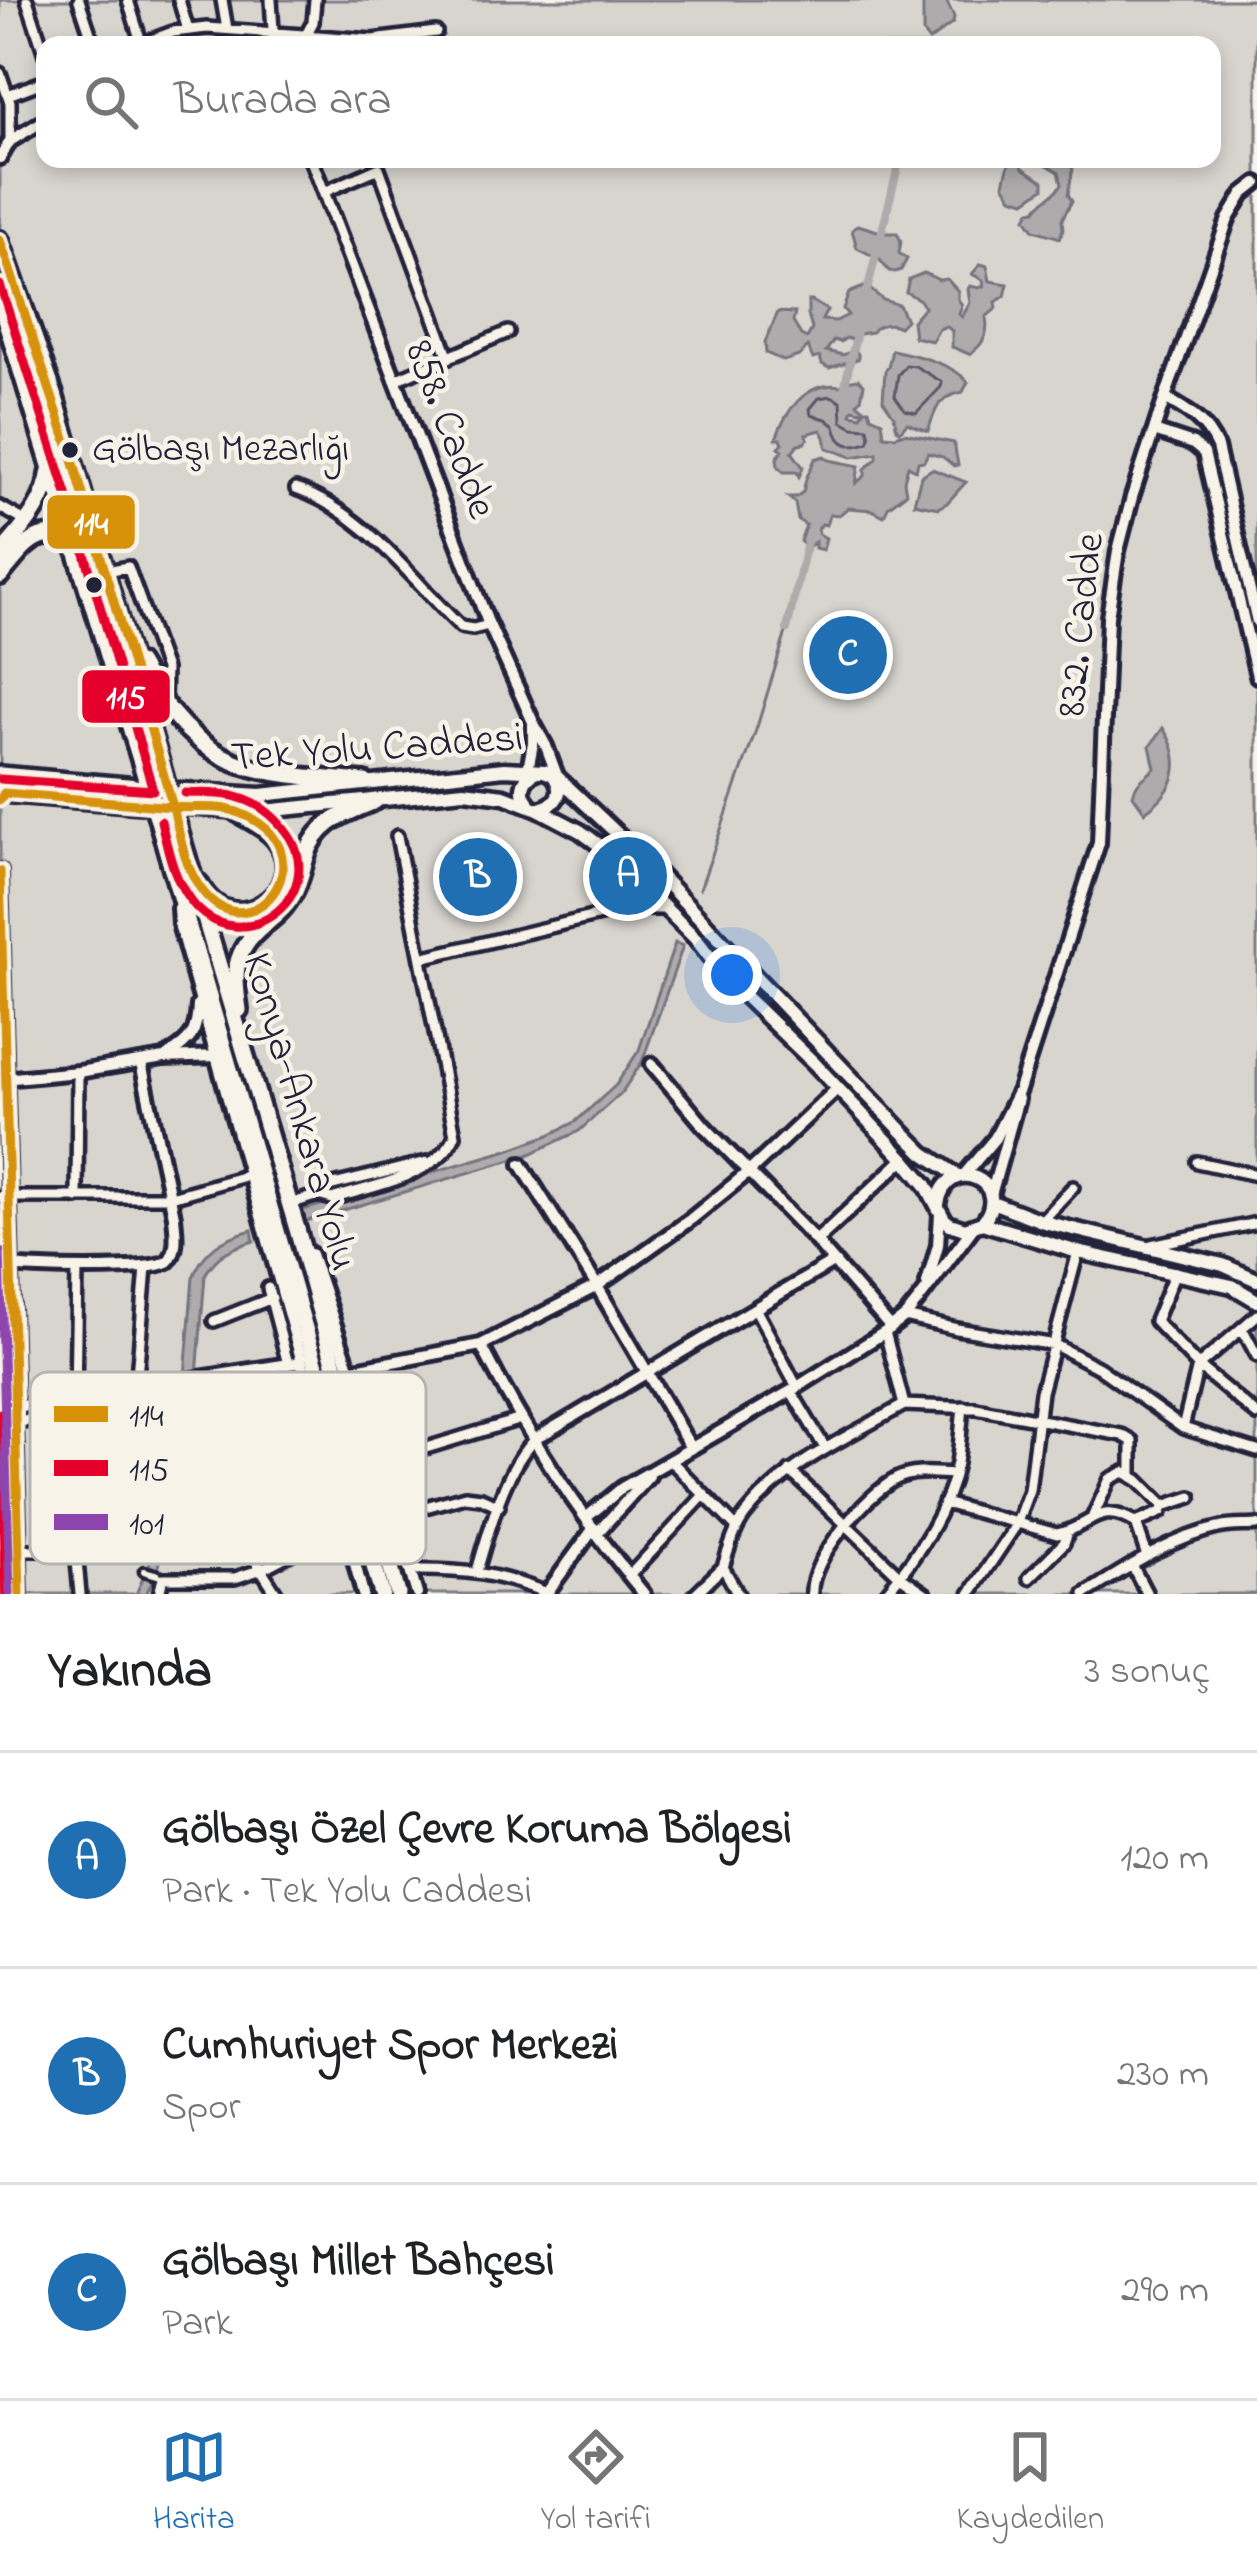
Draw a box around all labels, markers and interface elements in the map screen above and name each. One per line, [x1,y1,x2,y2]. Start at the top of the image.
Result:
search box [36,36,1221,168]
icon: search [78,69,144,135]
text: Burada ara [174,69,392,135]
street label: 858. Cadde [387,332,511,528]
place label: Gölbaşı Mezarlığı [92,422,349,480]
marker: Gölbaşı Mezarlığı [59,439,81,461]
line badge: 114 [45,493,137,551]
text: 114 [74,502,109,550]
street label: 832. Cadde [1042,530,1122,720]
unlabelled marker [83,574,105,596]
pin: C [809,610,887,700]
line badge: 115 [80,668,172,725]
text: 115 [106,676,146,724]
street label: Tek Yolu Caddesi [229,708,525,790]
pin: A [589,831,667,921]
pin: B [439,832,517,922]
your location [702,945,762,1005]
street label: Konya-Ankara Yolu [224,946,374,1278]
legend [30,1372,426,1564]
text: 114 [129,1394,164,1442]
text: 115 [129,1448,169,1496]
text: 101 [129,1502,164,1550]
text: Yakında [48,1635,212,1710]
text: 3 sonuç [1084,1644,1209,1701]
text: Gölbaşı Özel Çevre Koruma Bölgesi [162,1798,792,1864]
text: A [75,1831,99,1888]
text: 120 m [1120,1831,1209,1888]
text: Park · Tek Yolu Caddesi [162,1864,532,1921]
text: Cumhuriyet Spor Merkezi [162,2014,618,2080]
text: B [74,2047,100,2104]
text: 230 m [1117,2047,1209,2104]
text: Spor [162,2080,241,2137]
text: Gölbaşı Millet Bahçesi [162,2230,554,2296]
text: C [76,2263,98,2320]
text: 290 m [1121,2263,1209,2320]
text: Park [162,2296,232,2353]
tab: Harita [153,2424,235,2544]
tab: Yol tarifi [541,2424,651,2544]
tab: Kaydedilen [957,2424,1104,2544]

